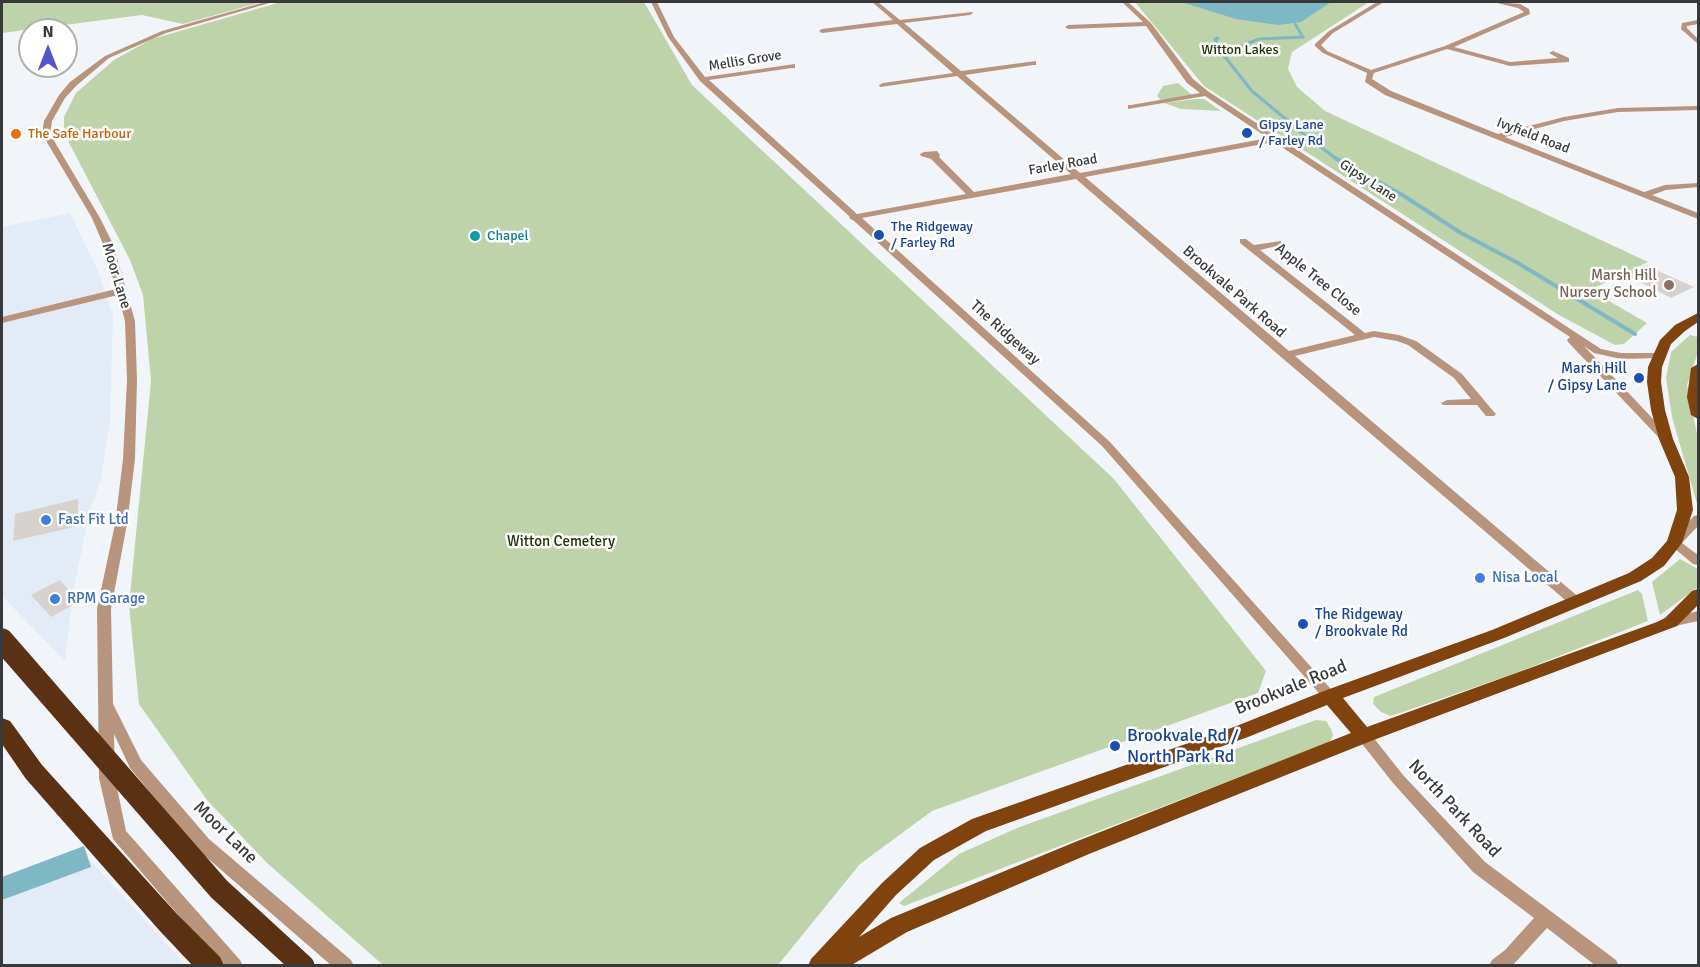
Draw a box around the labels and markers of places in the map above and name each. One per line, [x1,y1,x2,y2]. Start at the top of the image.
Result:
place label: Gipsy Lane / Farley Rd [1259,117,1324,150]
place label: The Safe Harbour [28,126,131,142]
marker: Gipsy Lane / Farley Rd [1240,126,1254,140]
marker: The Safe Harbour [9,127,23,141]
place label: The Ridgeway / Farley Rd [891,219,973,252]
place label: Chapel [487,228,529,244]
marker: The Ridgeway / Farley Rd [872,228,886,242]
marker: Chapel [468,229,482,243]
place label: Marsh Hill Nursery School [1559,267,1657,302]
marker: Marsh Hill Nursery School [1662,278,1676,292]
place label: Marsh Hill / Gipsy Lane [1548,360,1627,395]
marker: Marsh Hill / Gipsy Lane [1632,371,1646,385]
place label: Fast Fit Ltd [58,511,129,529]
marker: Fast Fit Ltd [39,513,53,527]
place label: Nisa Local [1492,569,1558,587]
marker: Nisa Local [1473,571,1487,585]
place label: RPM Garage [67,590,145,608]
marker: RPM Garage [48,592,62,606]
place label: The Ridgeway / Brookvale Rd [1315,606,1408,641]
marker: The Ridgeway / Brookvale Rd [1296,617,1310,631]
place label: Brookvale Rd / North Park Rd [1127,725,1239,768]
marker: Brookvale Rd / North Park Rd [1108,739,1122,753]

